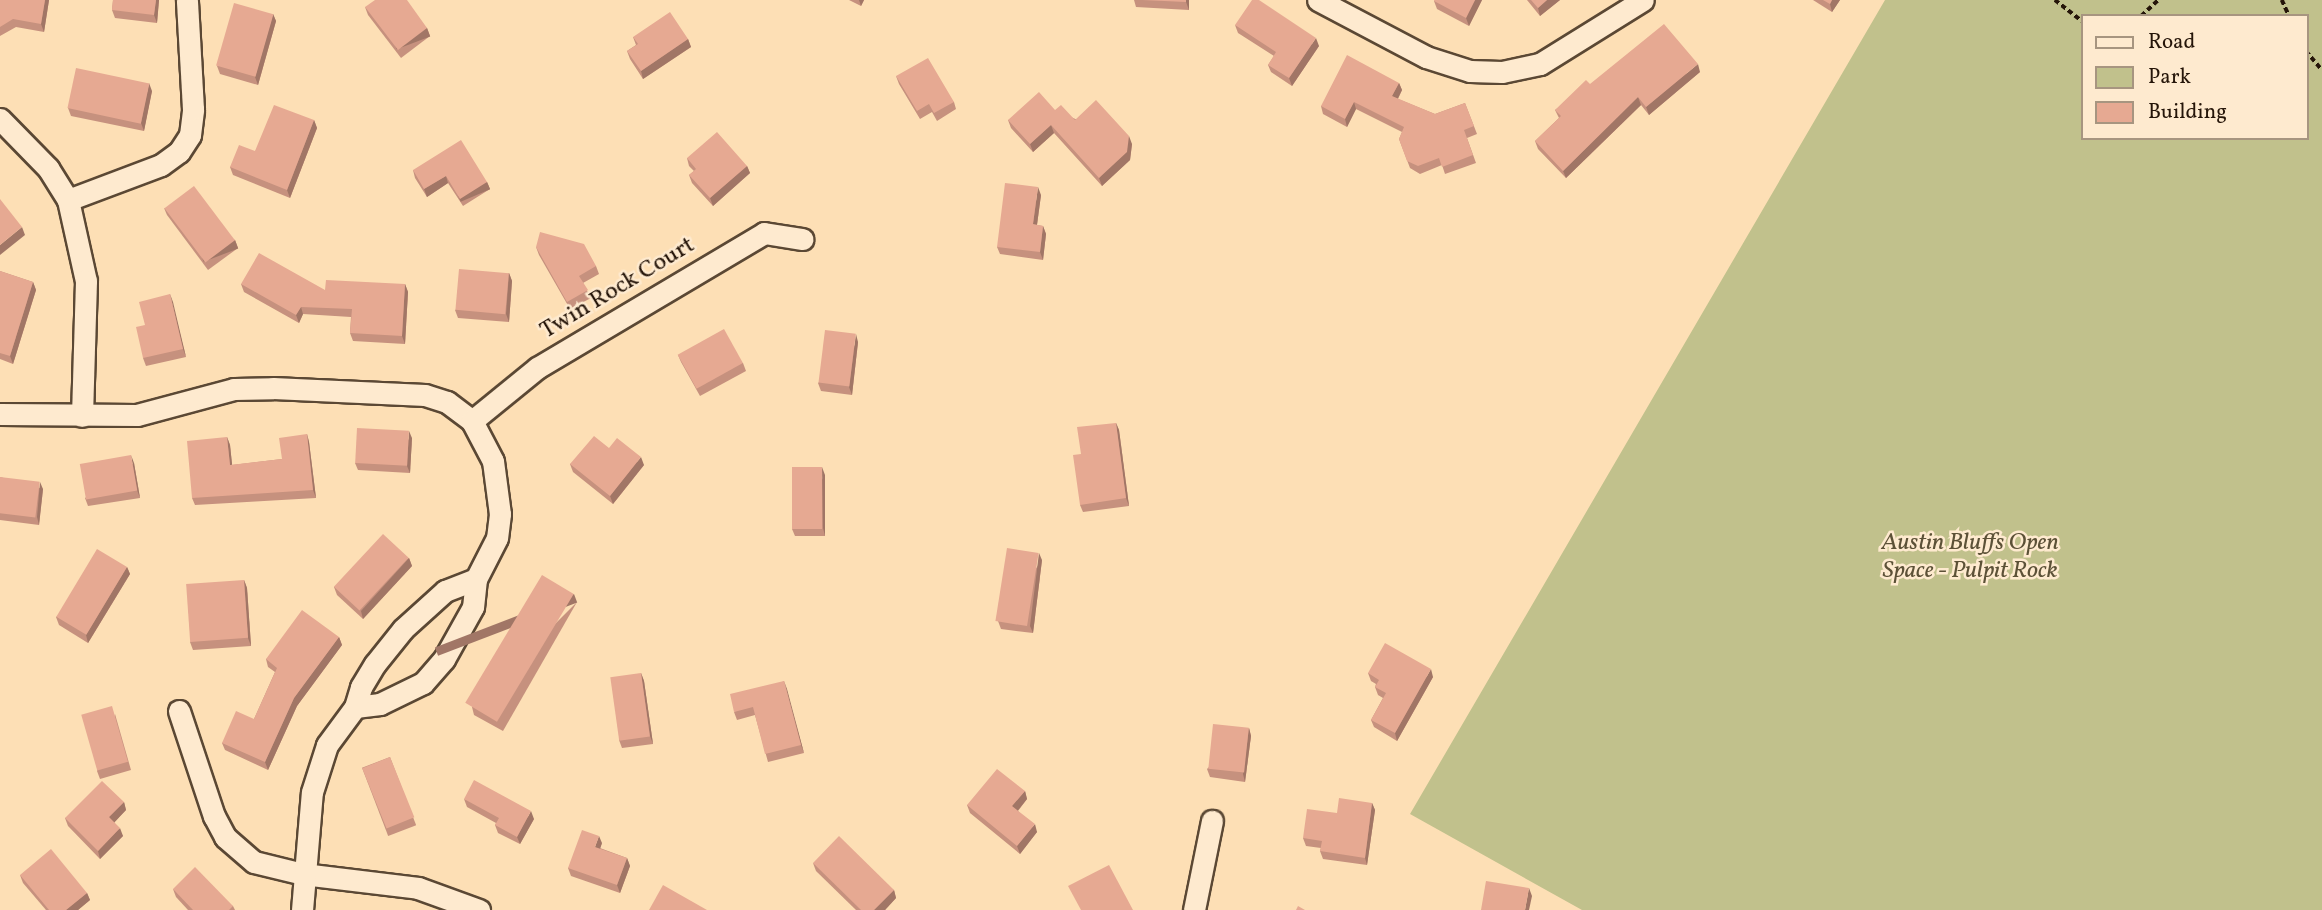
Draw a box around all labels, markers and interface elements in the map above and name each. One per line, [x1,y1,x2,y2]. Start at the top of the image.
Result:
legend [2080,14,2308,140]
text: Road [2148,28,2195,57]
text: Park [2148,63,2191,92]
text: Building [2148,98,2227,127]
street label: Twin Rock Court [536,232,700,346]
park label: Austin Bluffs Open Space - Pulpit Rock [1881,530,2059,586]

